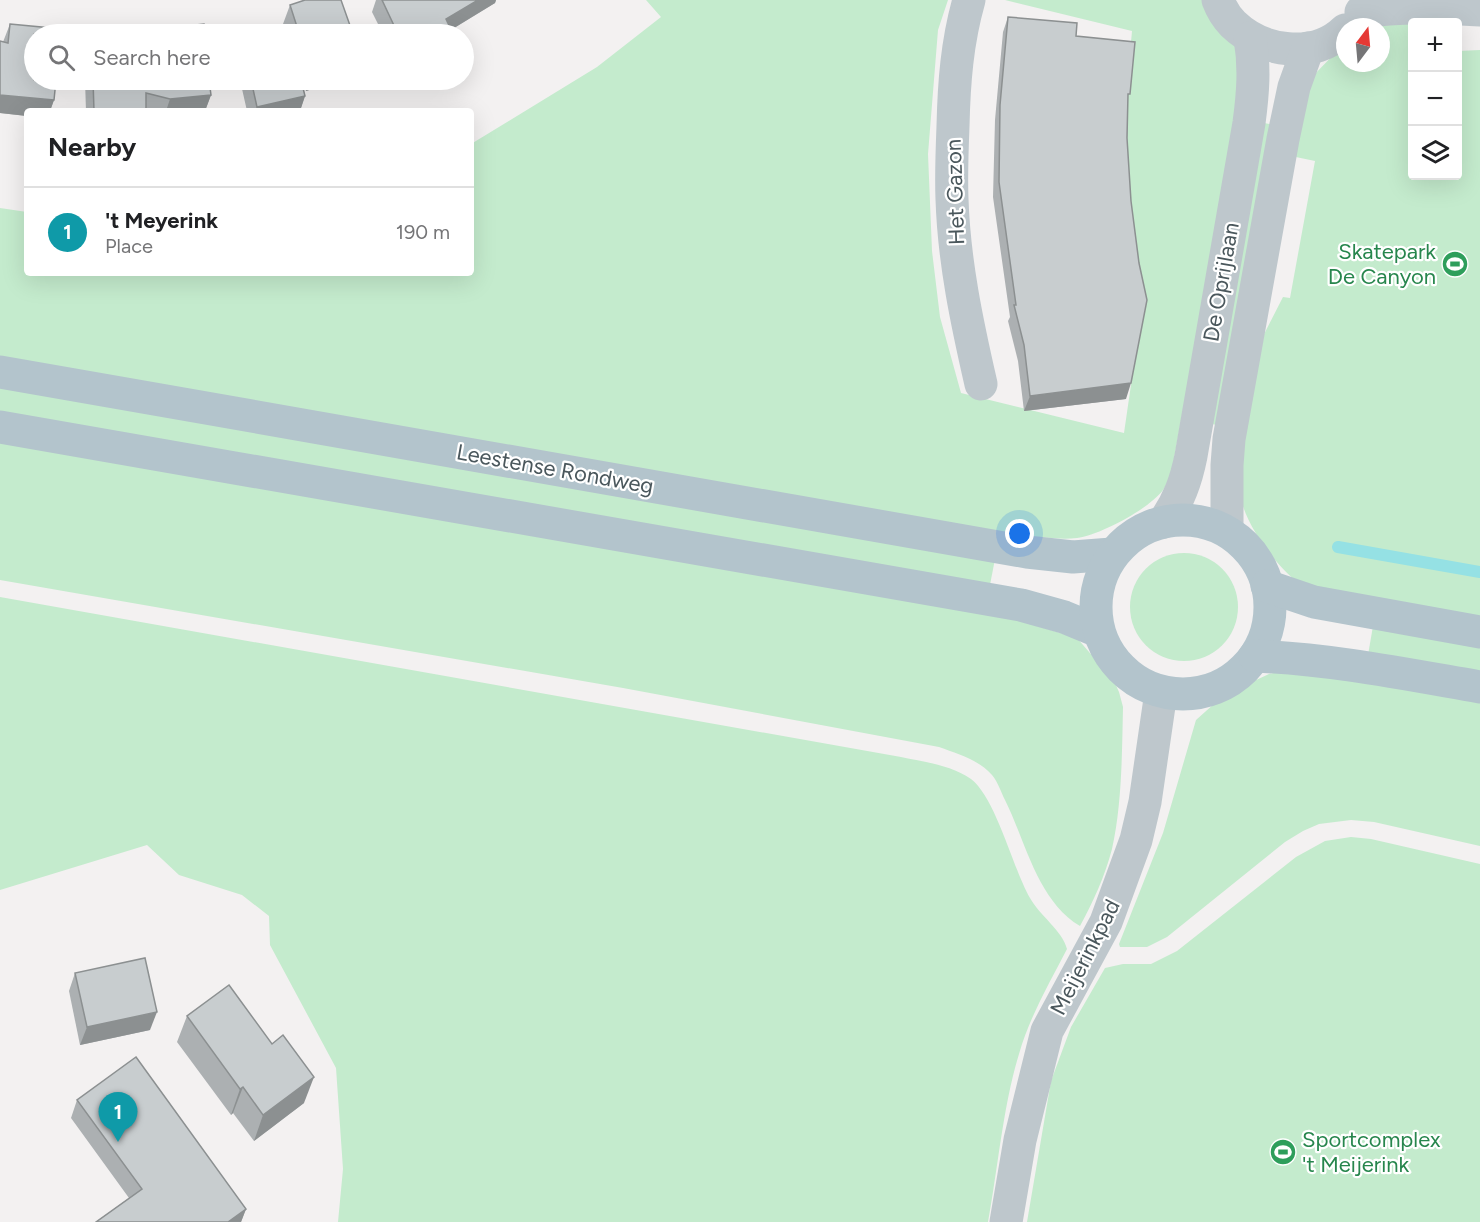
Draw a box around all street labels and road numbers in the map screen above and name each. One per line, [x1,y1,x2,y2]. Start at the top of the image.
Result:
street label: Het Gazon [940,139,970,245]
street label: De Oprijlaan [1197,220,1245,344]
street label: Leestense Rondweg [454,438,656,500]
street label: Meijerinkpad [1044,895,1126,1019]

